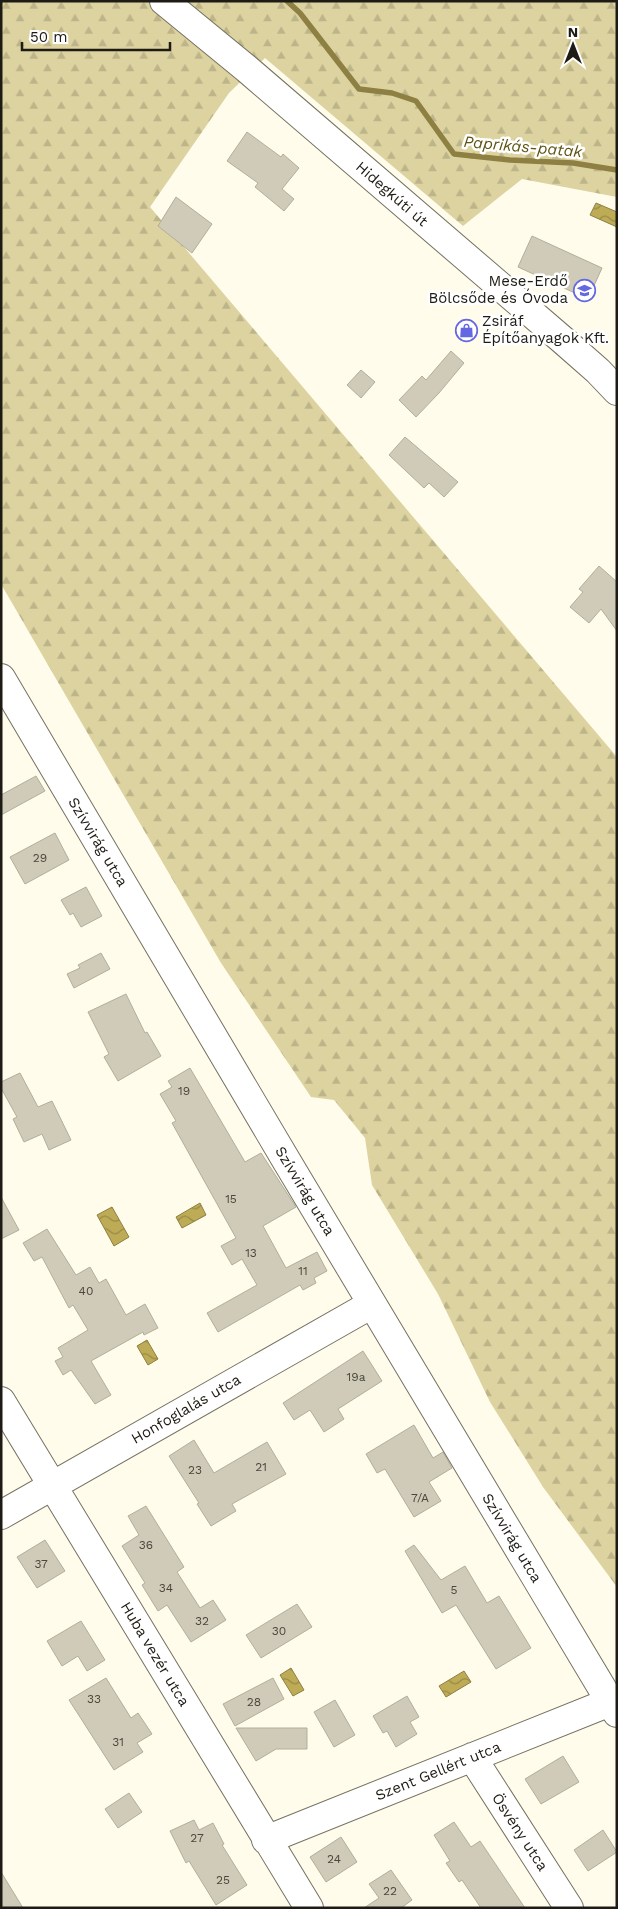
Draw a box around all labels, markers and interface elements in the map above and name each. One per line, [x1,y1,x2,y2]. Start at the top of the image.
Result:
scale bar [22,20,170,52]
north arrow [548,20,598,70]
text: N [568,24,578,40]
text: 50 m [30,28,67,46]
water label: Paprikás-patak [463,132,584,161]
street label: Hidegkúti út [352,158,432,231]
place label: Mese-Erdő Bölcsőde és Óvoda [429,272,568,307]
school or university icon: Mese-Erdő Bölcsőde és Óvoda [572,278,596,302]
place label: Zsiráf Építőanyagok Kft. [482,312,609,347]
shop icon: Zsiráf Építőanyagok Kft. [454,318,478,342]
street label: Szívvirág utca [64,794,132,890]
house number: 29 [33,851,47,865]
house number: 19 [178,1084,190,1098]
street label: Szívvirág utca [271,1143,339,1239]
house number: 15 [225,1192,237,1206]
house number: 13 [245,1246,257,1260]
house number: 11 [298,1264,308,1278]
house number: 40 [79,1284,93,1298]
street label: Honfoglalás utca [128,1370,244,1448]
house number: 19a [347,1370,366,1384]
house number: 21 [255,1460,267,1474]
house number: 23 [188,1463,202,1477]
street label: Szívvirág utca [478,1490,546,1586]
house number: 7/A [411,1491,429,1505]
house number: 36 [139,1538,153,1552]
house number: 37 [34,1557,48,1571]
house number: 34 [159,1581,173,1595]
house number: 5 [451,1583,458,1597]
street label: Huba vezér utca [117,1598,194,1710]
house number: 32 [195,1614,209,1628]
house number: 30 [272,1624,286,1638]
house number: 33 [87,1692,101,1706]
house number: 28 [247,1695,261,1709]
house number: 31 [112,1735,124,1749]
street label: Szent Gellért utca [373,1737,504,1804]
street label: Ösvény utca [488,1790,552,1875]
house number: 27 [190,1831,204,1845]
house number: 24 [327,1852,341,1866]
house number: 25 [216,1873,230,1887]
house number: 22 [383,1884,397,1898]

